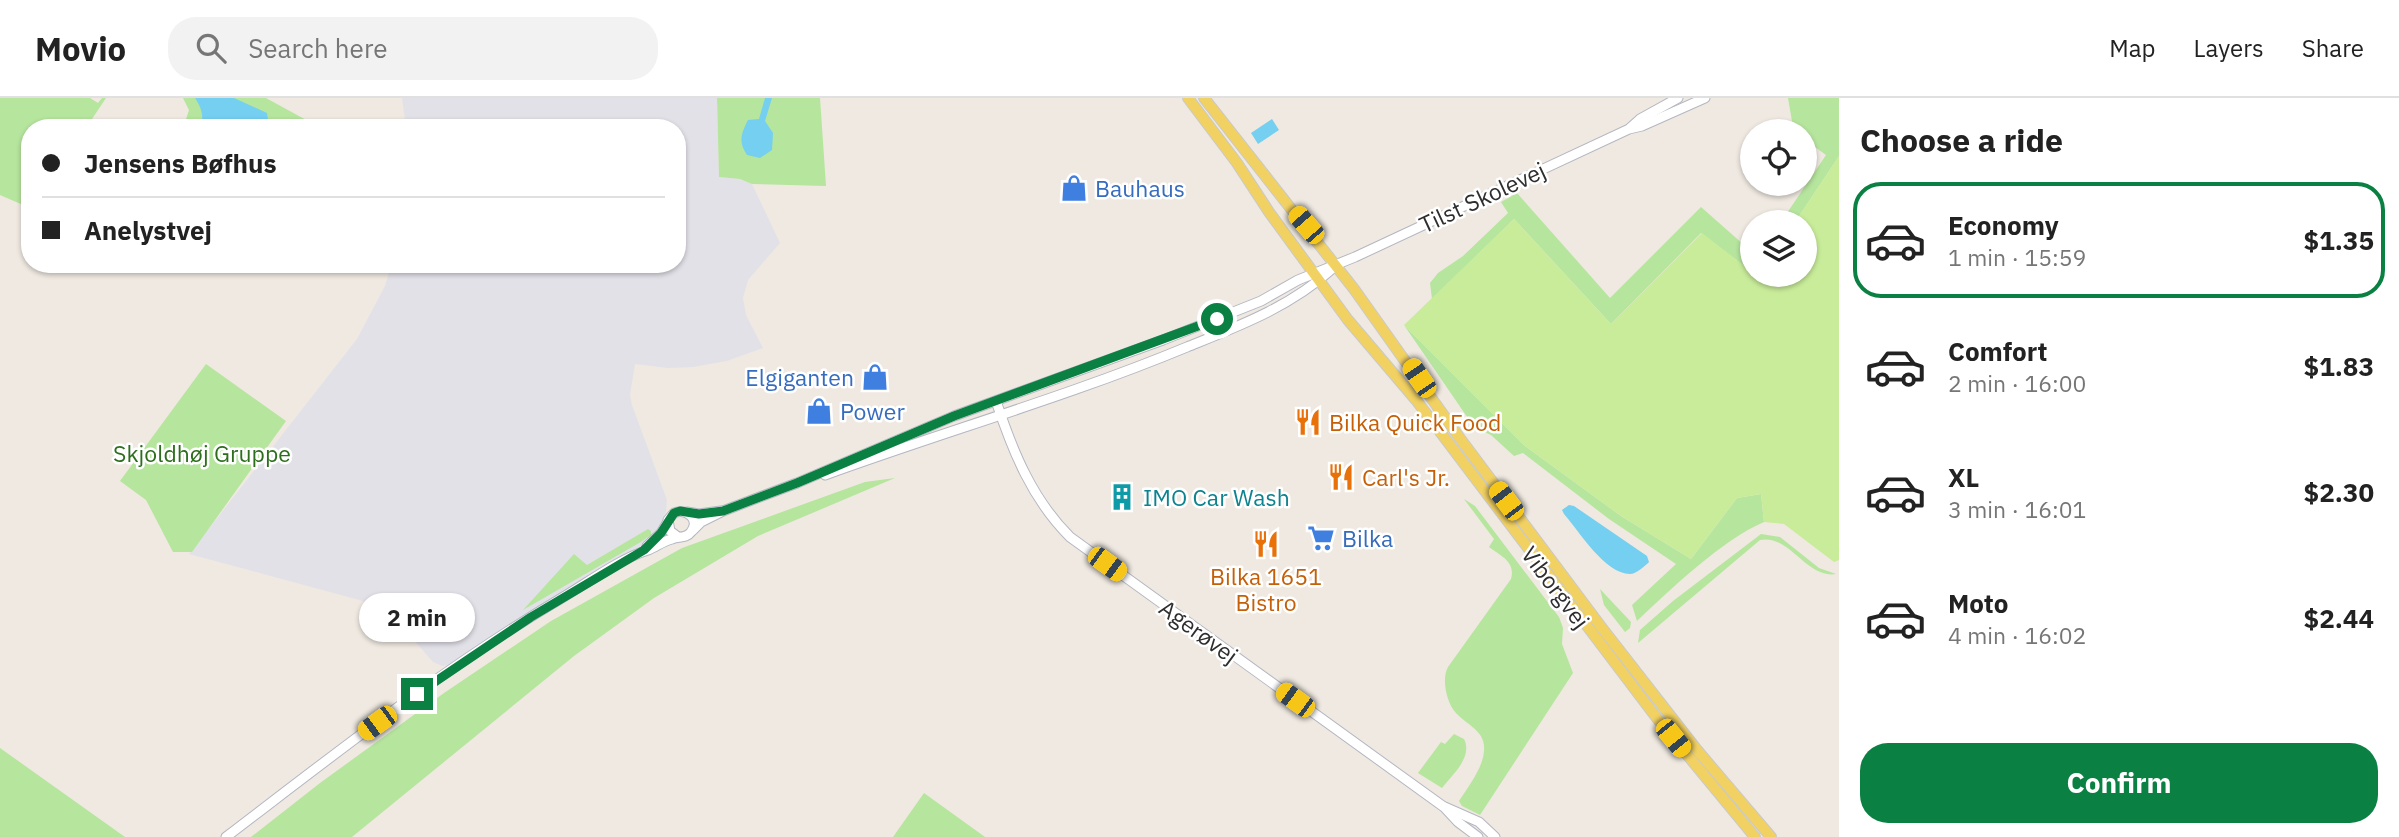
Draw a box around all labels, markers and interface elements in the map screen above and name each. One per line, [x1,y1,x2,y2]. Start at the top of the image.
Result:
search box [168,17,658,80]
text: Movio [35,27,126,70]
icon: search [192,29,230,67]
text: Search here [248,31,388,65]
text: Map [2109,32,2156,64]
text: Layers [2194,32,2264,64]
text: Share [2302,32,2364,64]
map controls [1740,119,1817,287]
button: locate [1740,119,1817,196]
text: Choose a ride [1860,119,2063,161]
text: Jensens Bøfhus [84,146,277,180]
street label: Tilst Skolevej [1414,155,1550,239]
shop icon: Bauhaus [1059,173,1089,203]
place label: Bauhaus [1095,173,1185,203]
car [1285,202,1328,248]
text: Economy [1948,208,2059,242]
icon: car [1864,209,1927,272]
button: layers [1740,210,1817,287]
text: Anelystvej [84,213,212,247]
text: $1.35 [2304,223,2374,257]
text: 1 min · 15:59 [1948,242,2086,272]
route start [1201,303,1233,335]
text: Comfort [1948,334,2047,368]
icon: car [1864,335,1927,398]
text: $1.83 [2304,349,2374,383]
car [1399,355,1440,401]
place label: Elgiganten [745,362,854,392]
shop icon: Elgiganten [860,362,890,392]
text: 2 min · 16:00 [1948,368,2086,398]
shop icon: Power [804,396,834,426]
place label: Power [840,396,905,426]
restaurant icon: Bilka Quick Food [1293,407,1323,437]
place label: Bilka Quick Food [1329,407,1501,437]
park label: Skjoldhøj Gruppe [113,438,291,468]
text: XL [1948,460,1979,494]
icon: car [1864,461,1927,524]
restaurant icon: Carl's Jr. [1326,462,1356,492]
place label: Carl's Jr. [1362,462,1450,492]
text: $2.30 [2304,475,2374,509]
car [1485,478,1528,524]
building icon: IMO Car Wash [1107,482,1137,512]
place label: IMO Car Wash [1143,482,1290,512]
text: 3 min · 16:01 [1948,494,2086,524]
supermarket icon: Bilka [1306,523,1336,553]
place label: Bilka [1342,523,1393,553]
restaurant icon: Bilka 1651 Bistro [1251,529,1281,559]
street label: Viborgvej [1515,540,1597,634]
car [1084,543,1131,585]
place label: Bilka 1651 Bistro [1210,561,1322,617]
text: Moto [1948,586,2008,620]
icon: car [1864,587,1927,650]
callout: 2 min [359,592,475,642]
street label: Agerøvej [1154,592,1244,670]
text: $2.44 [2304,601,2374,635]
text: 2 min [387,602,447,632]
text: 4 min · 16:02 [1948,620,2086,650]
route end [401,678,433,710]
car [1272,679,1319,721]
car [354,702,401,744]
car [1652,715,1695,761]
button: Confirm [1860,743,2378,823]

